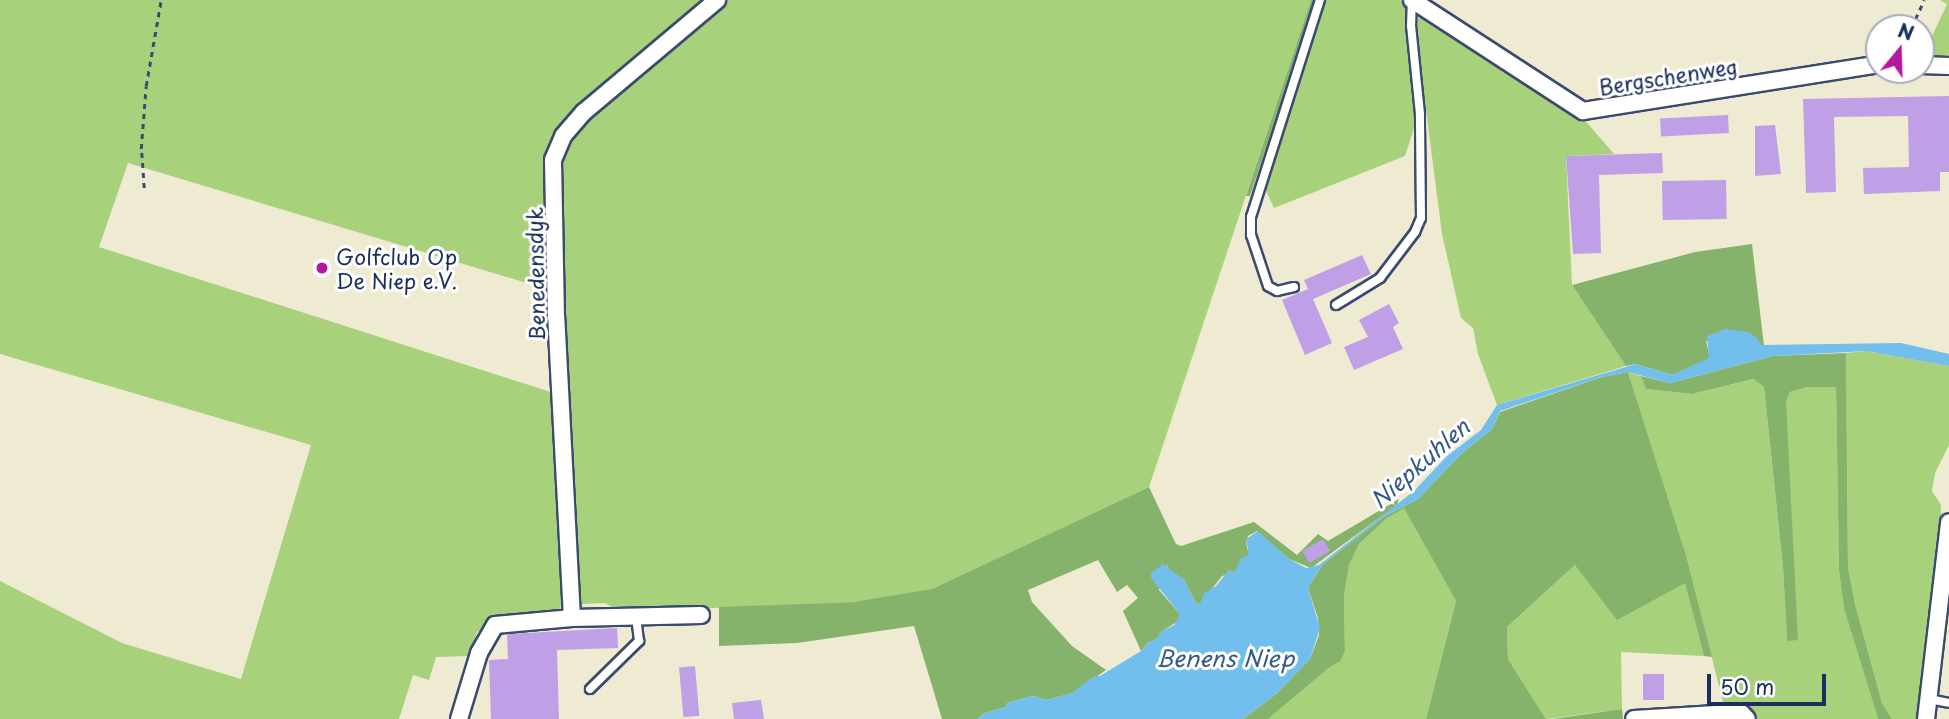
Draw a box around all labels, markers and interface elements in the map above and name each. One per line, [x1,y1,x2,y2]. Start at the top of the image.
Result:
north arrow [1865,14,1935,84]
text: N [1895,15,1918,47]
street label: Bergschenweg [1597,53,1739,99]
street label: Benedensdyk [521,207,549,341]
place label: Golfclub Op De Niep e.V. [336,243,458,293]
marker: Golfclub Op De Niep e.V. [314,260,330,276]
water label: Niepkuhlen [1365,412,1475,514]
water label: Benens Niep [1156,644,1294,672]
scale bar [1711,660,1830,704]
text: 50 m [1720,670,1774,702]

